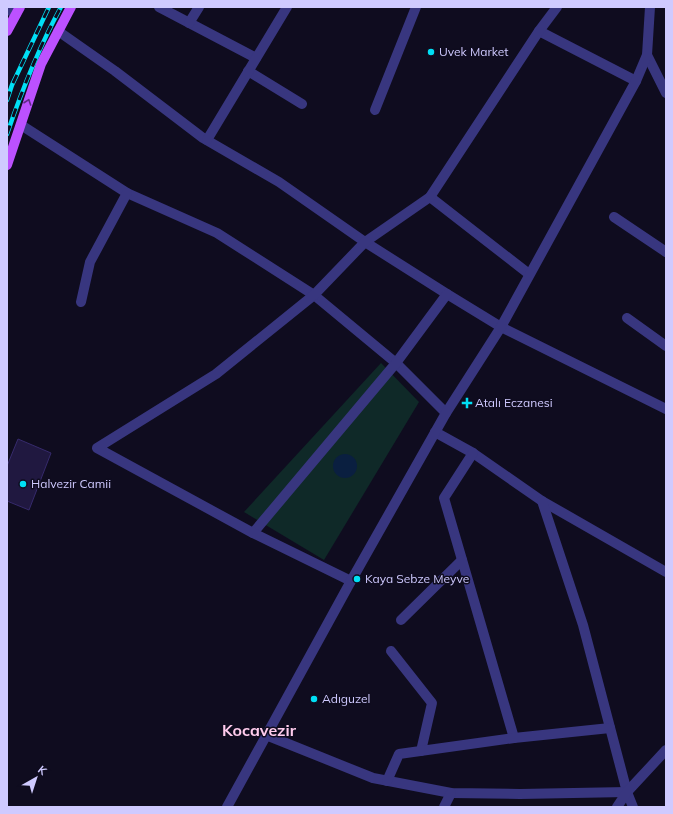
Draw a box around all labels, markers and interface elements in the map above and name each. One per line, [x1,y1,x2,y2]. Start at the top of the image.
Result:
place label: Uvek Market [439,44,509,59]
marker: Uvek Market [426,47,436,57]
one-way arrow [24,98,32,105]
place label: Atalı Eczanesi [475,395,553,410]
marker: Atalı Eczanesi [462,398,472,408]
place label: Halvezir Camii [31,476,111,491]
marker: Halvezir Camii [18,479,28,489]
place label: Kaya Sebze Meyve [365,571,469,586]
marker: Kaya Sebze Meyve [352,574,362,584]
place label: Adıguzel [322,691,370,706]
marker: Adıguzel [309,694,319,704]
district label: Kocavezir [222,720,297,740]
north arrow [16,758,56,798]
text: K [35,762,50,778]

